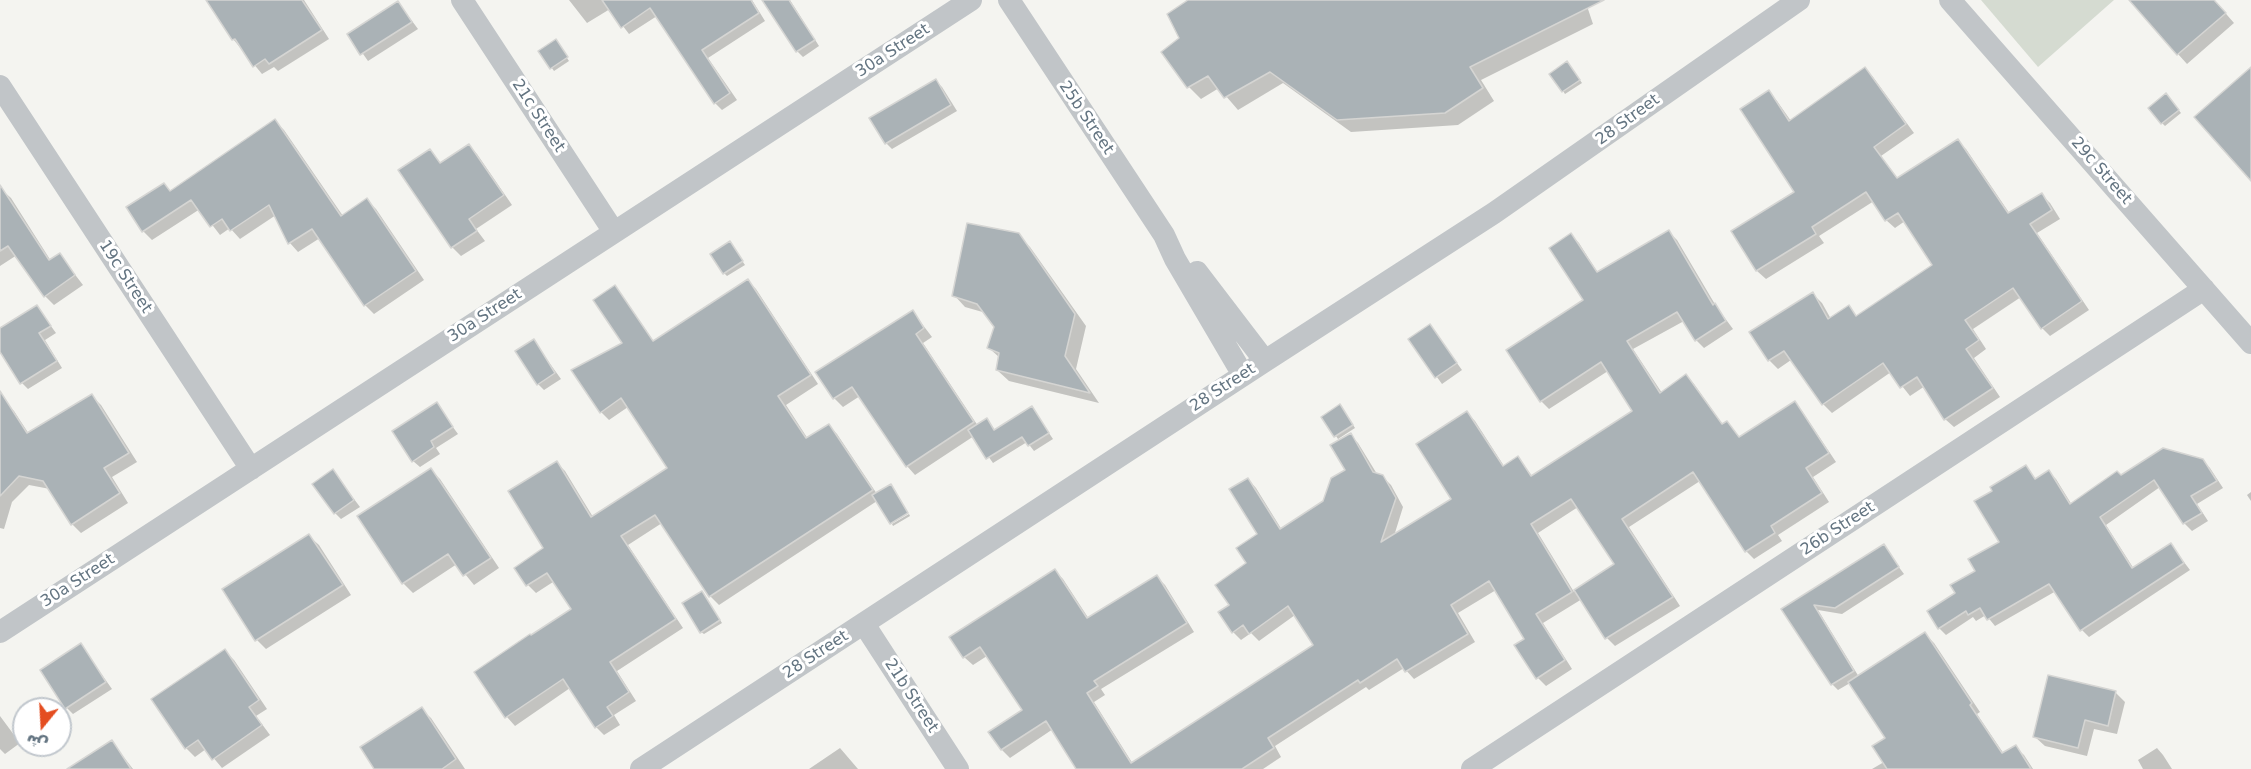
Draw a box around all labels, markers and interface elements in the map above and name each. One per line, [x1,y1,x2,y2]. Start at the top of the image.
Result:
street label: 30a Street [853,20,933,82]
street label: 21c Street [507,76,569,156]
street label: 25b Street [1054,78,1118,158]
street label: 28 Street [1592,90,1664,150]
street label: 29c Street [2067,133,2135,209]
street label: 19c Street [94,237,156,317]
street label: 30a Street [445,285,525,347]
street label: 28 Street [1187,360,1259,416]
street label: 26b Street [1797,498,1879,560]
street label: 30a Street [38,550,118,612]
street label: 28 Street [780,627,852,683]
street label: 21b Street [880,655,942,737]
north arrow [12,697,72,757]
text: ش [23,730,50,755]

